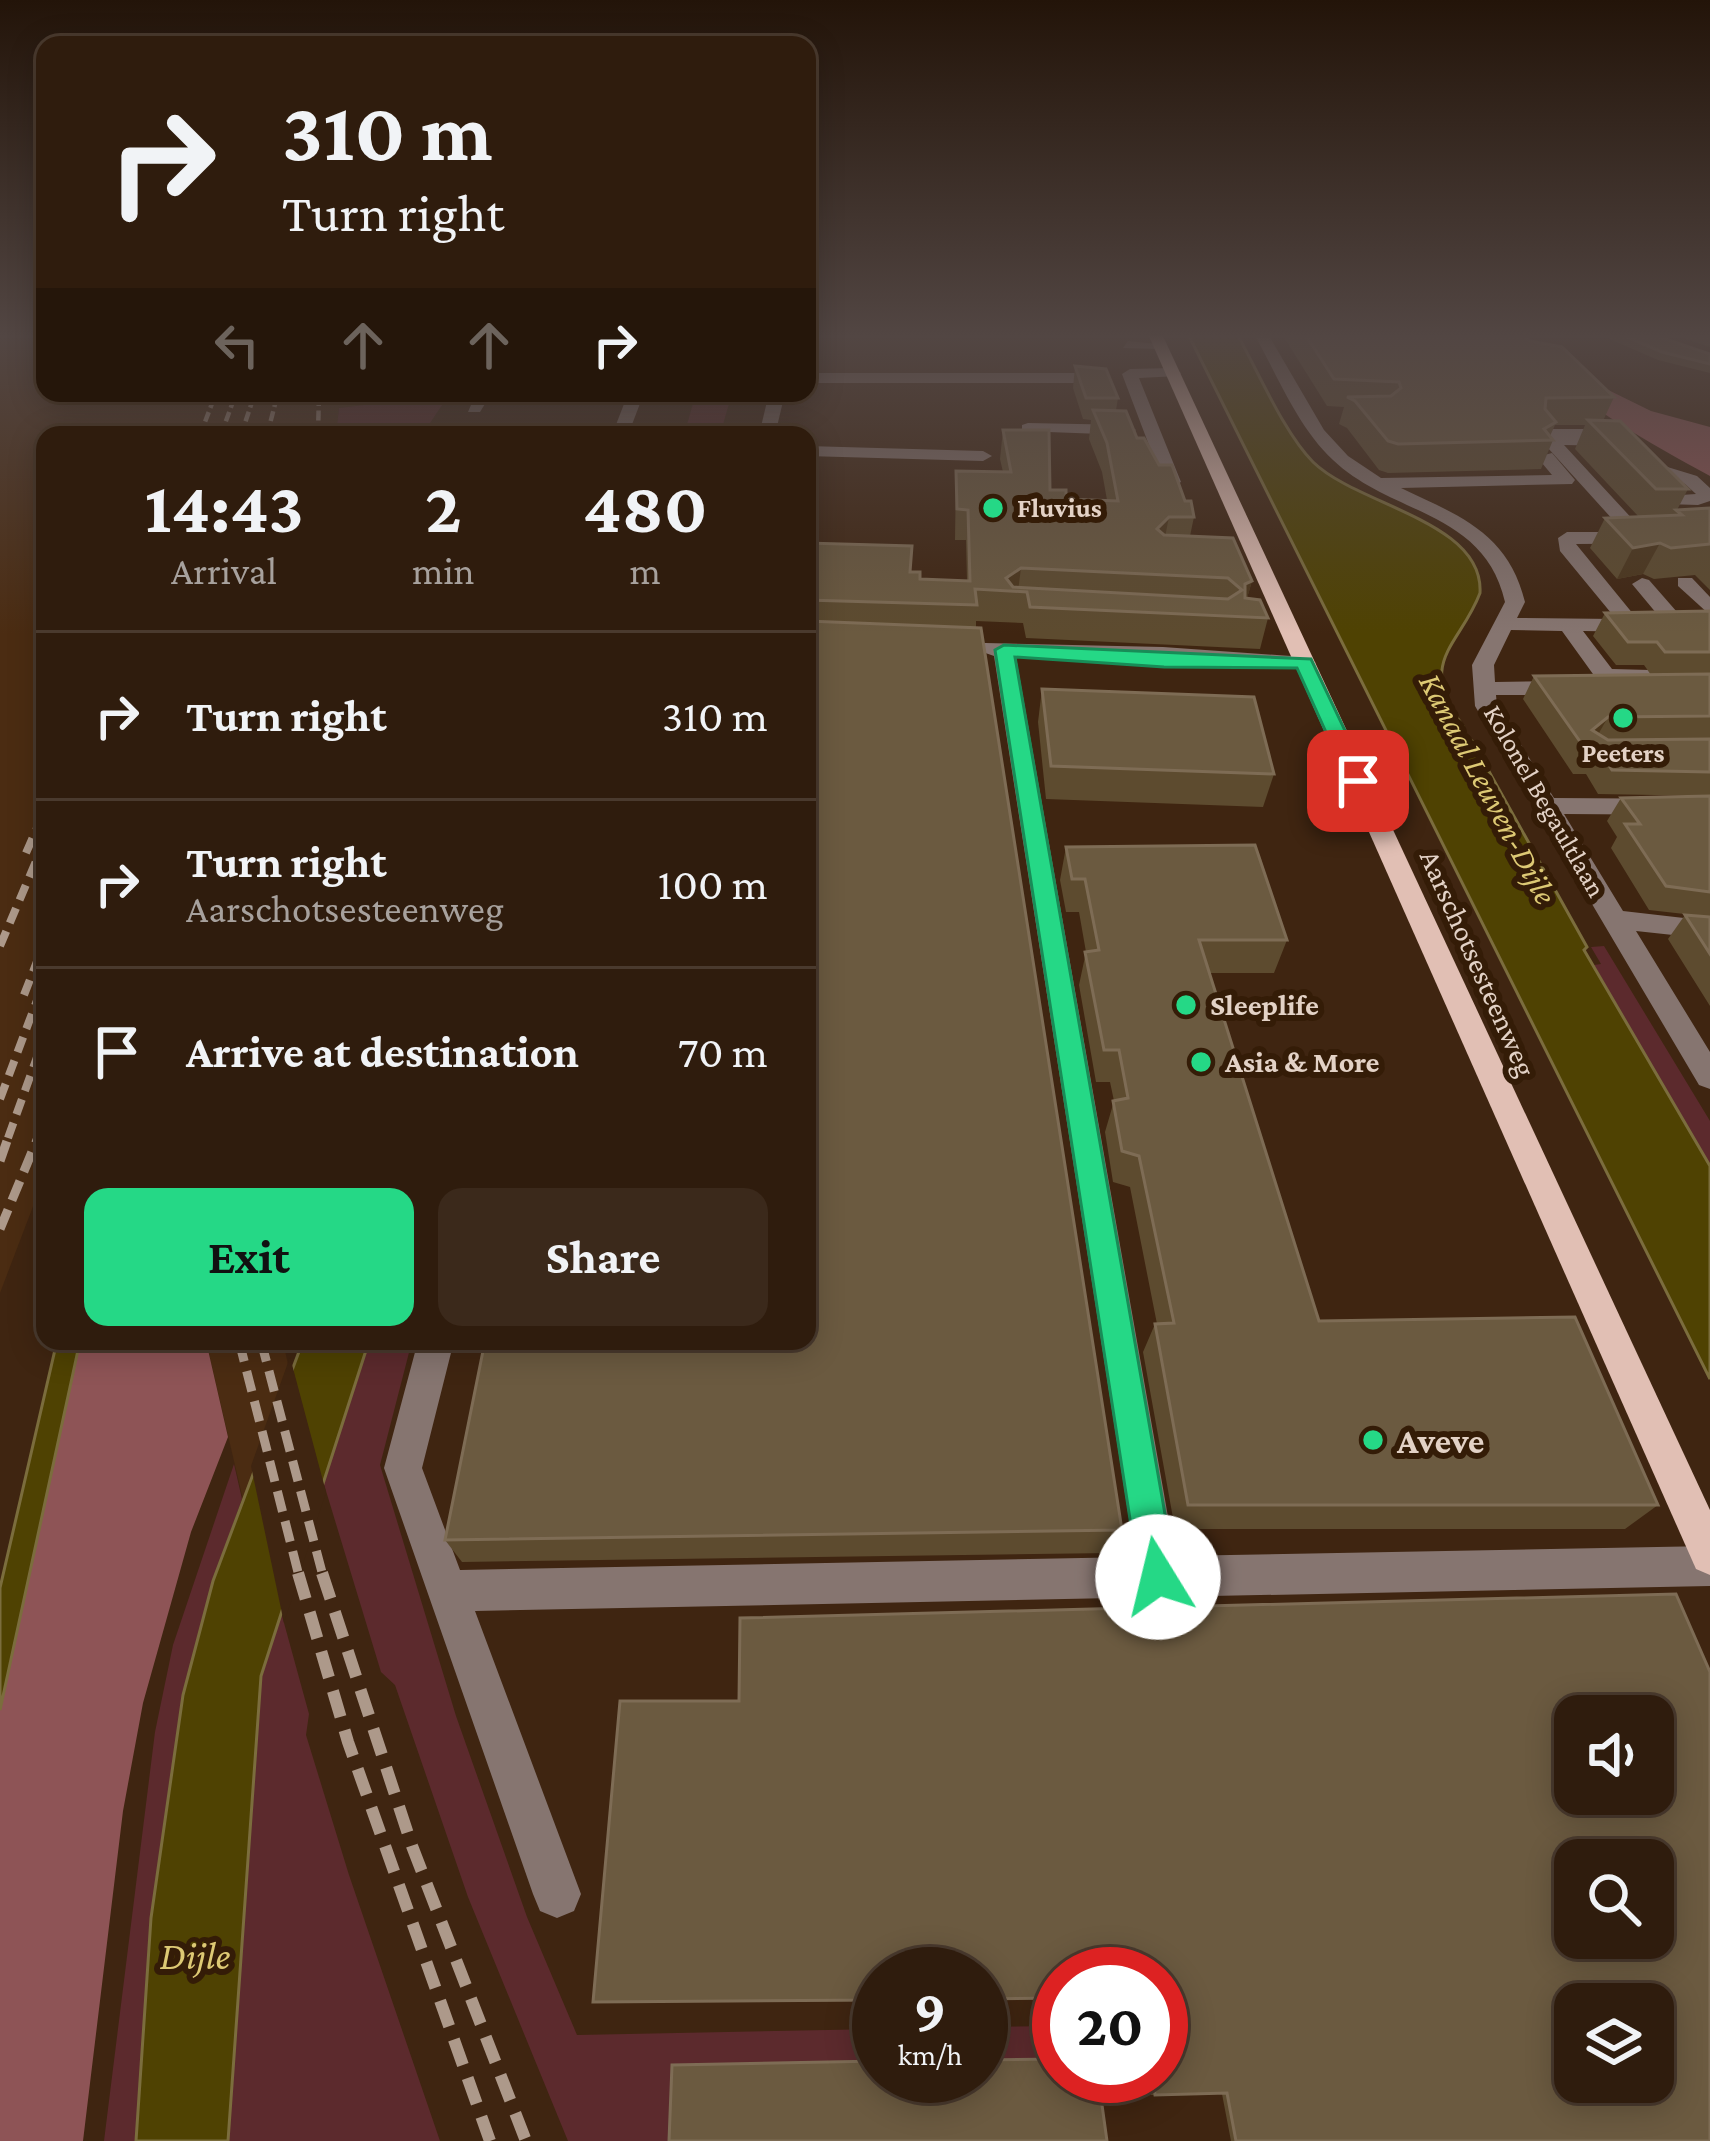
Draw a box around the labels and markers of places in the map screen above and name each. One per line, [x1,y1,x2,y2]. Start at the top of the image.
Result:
place label: Fluvius [1017,493,1102,523]
marker: Fluvius [980,495,1006,521]
marker: Peeters [1610,705,1636,731]
pin [1307,730,1409,832]
place label: Peeters [1581,738,1665,768]
place label: Sleeplife [1210,988,1319,1021]
marker: Sleeplife [1173,992,1199,1018]
place label: Asia & More [1224,1045,1380,1078]
marker: Asia & More [1188,1049,1214,1075]
place label: Aveve [1396,1421,1485,1461]
marker: Aveve [1360,1427,1386,1453]

